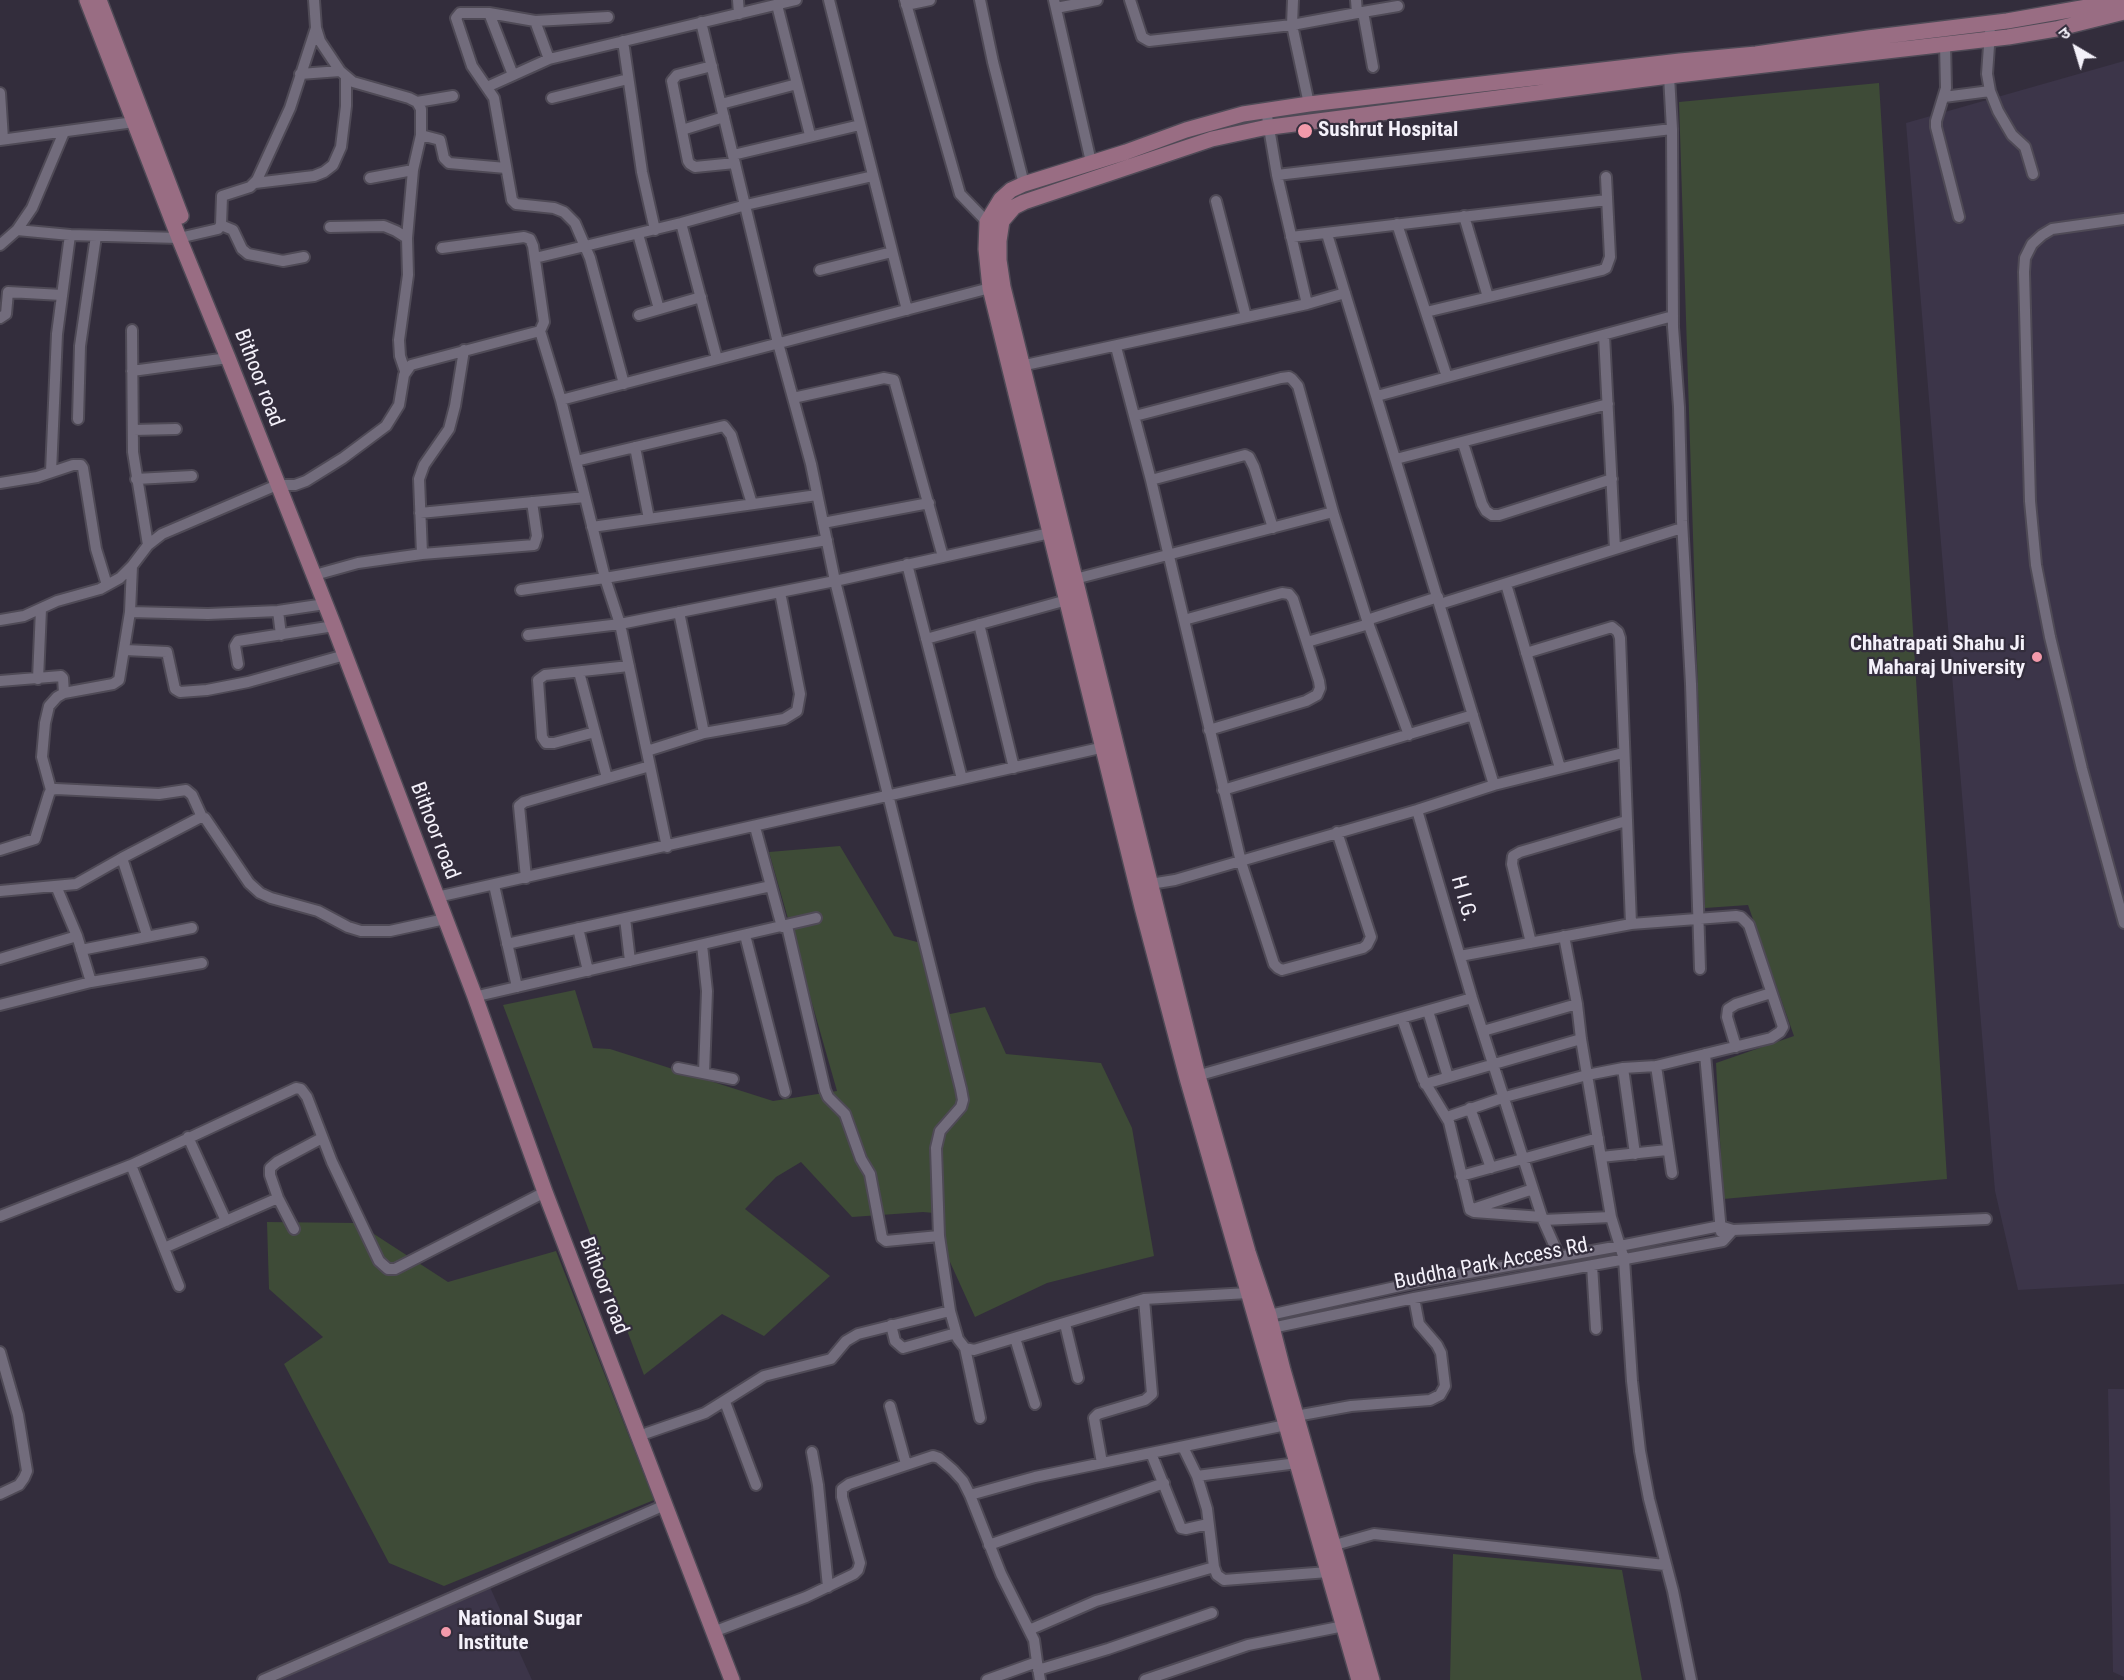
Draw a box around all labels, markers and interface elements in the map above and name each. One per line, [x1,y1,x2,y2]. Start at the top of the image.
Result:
north arrow [2046,18,2106,78]
text: उ [2055,23,2074,44]
place label: Sushrut Hospital [1318,118,1458,144]
marker: Sushrut Hospital [1296,122,1314,140]
street label: Bithoor road [228,326,288,430]
place label: Chhatrapati Shahu Ji Maharaj University [1850,632,2025,682]
marker: Chhatrapati Shahu Ji Maharaj University [2030,650,2044,664]
street label: Bithoor road [404,779,464,883]
street label: H I.G. [1444,873,1482,925]
street label: Buddha Park Access Rd. [1392,1232,1596,1296]
street label: Bithoor road [573,1234,633,1338]
place label: National Sugar Institute [458,1607,582,1657]
marker: National Sugar Institute [439,1625,453,1639]

